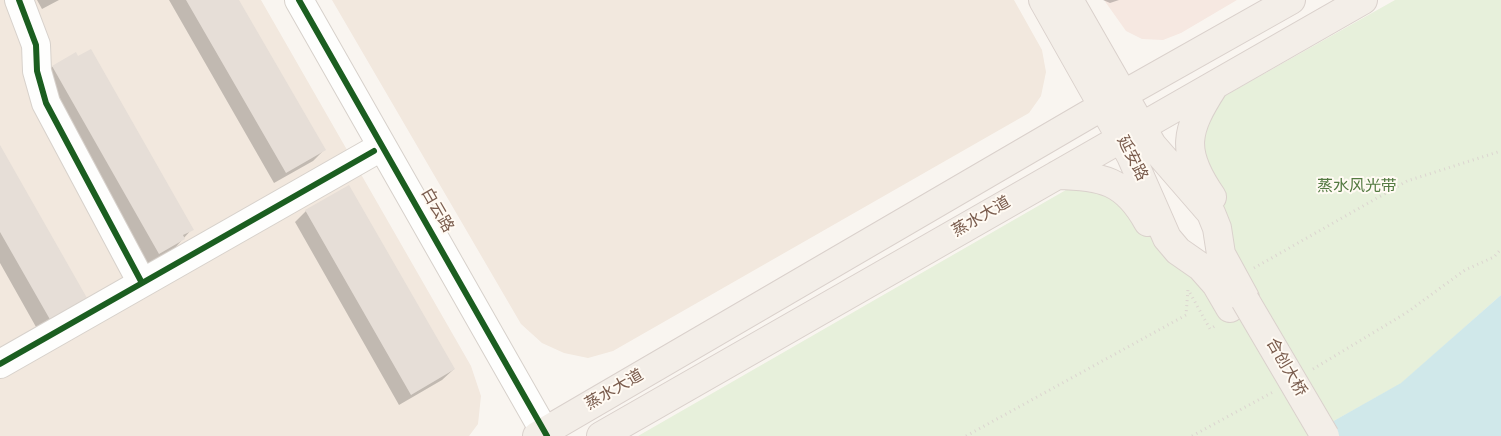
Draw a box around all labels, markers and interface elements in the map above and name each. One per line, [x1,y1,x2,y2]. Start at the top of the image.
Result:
street label: 延安路 [1112,133,1150,185]
park label: 蒸水风光带 [1317,178,1397,198]
street label: 白云路 [416,185,456,237]
street label: 蒸水大道 [949,194,1015,242]
street label: 合创大桥 [1261,335,1309,401]
street label: 蒸水大道 [582,367,648,415]

